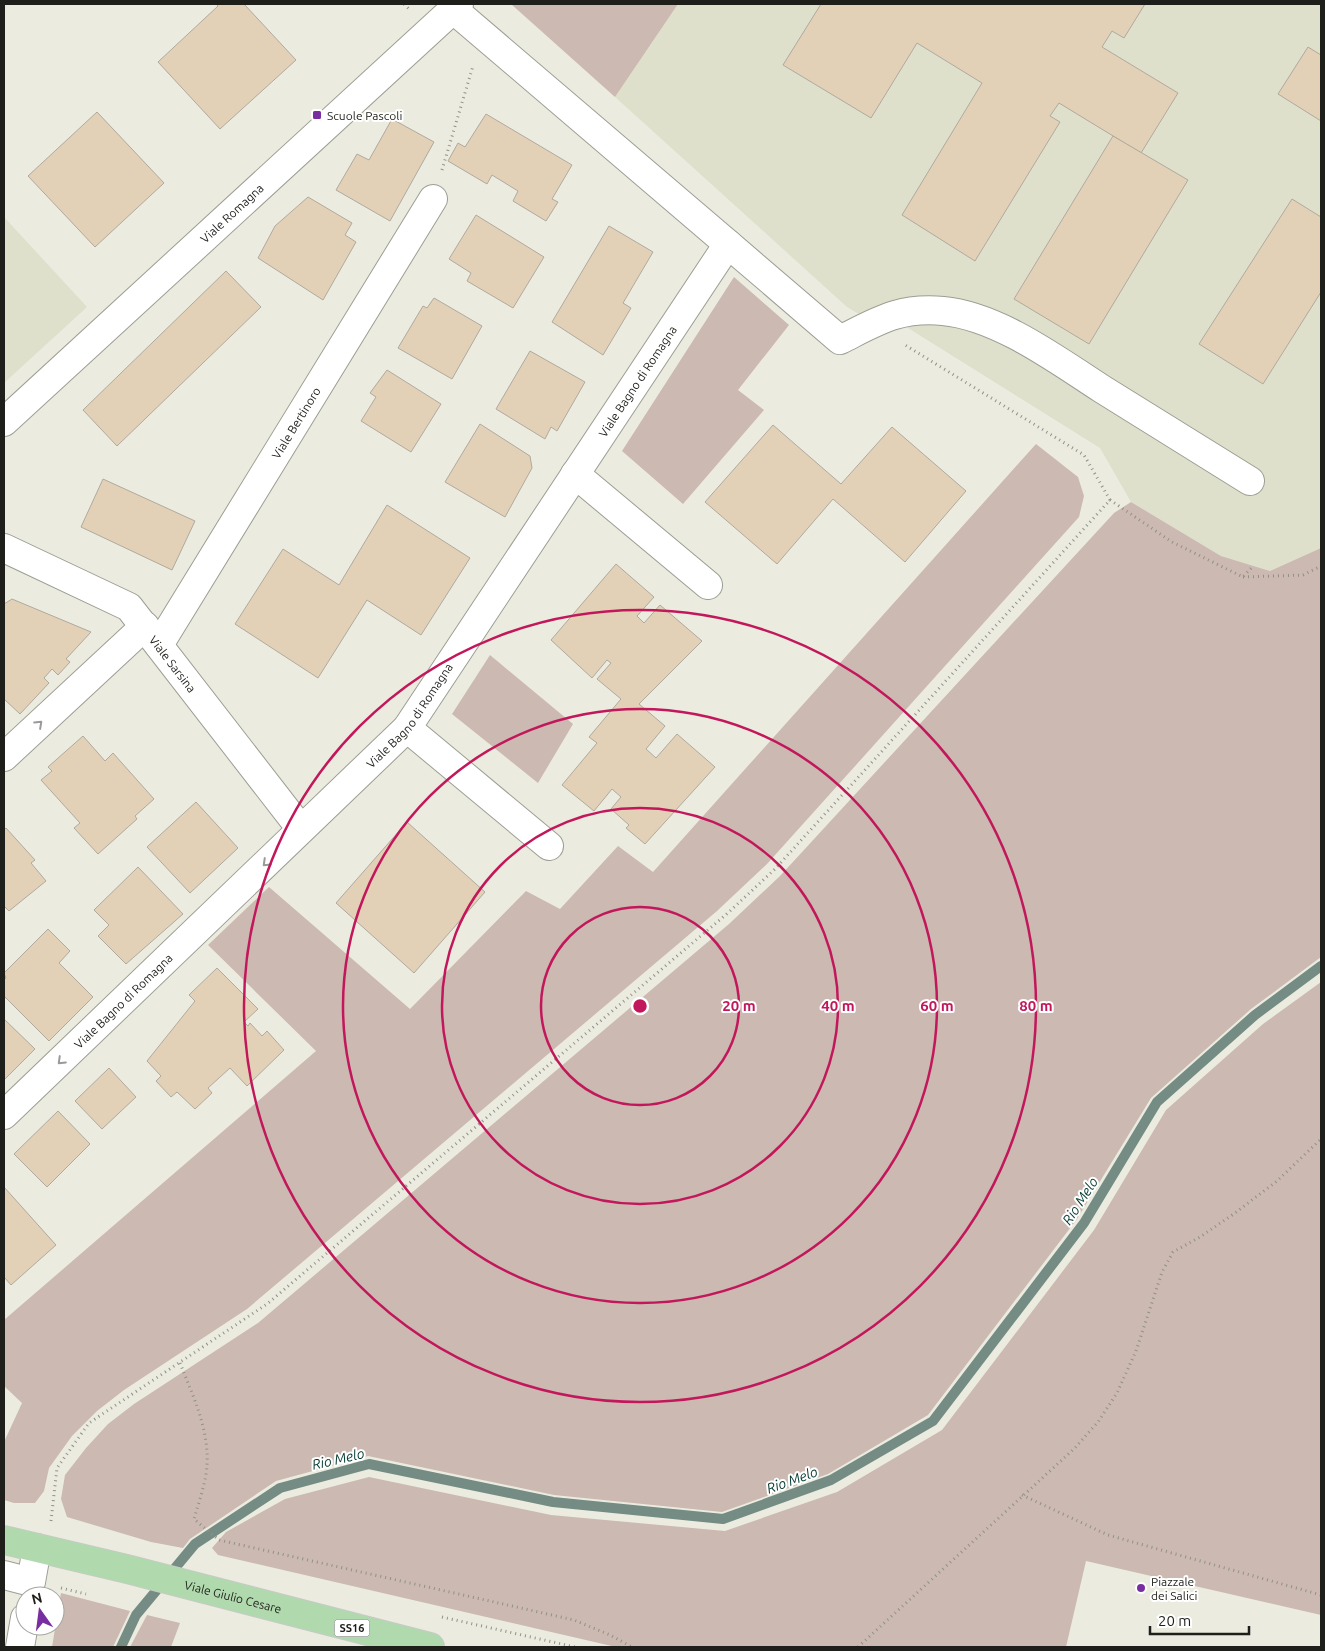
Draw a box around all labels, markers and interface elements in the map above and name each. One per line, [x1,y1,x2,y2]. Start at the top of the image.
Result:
marker: Scuole Pascoli [311,109,323,121]
place label: Scuole Pascoli [327,109,402,122]
street label: Viale Romagna [197,181,266,245]
street label: Viale Bagno di Romagna [596,323,679,439]
street label: Viale Bertinoro [269,384,323,461]
street label: Viale Sarsina [147,633,199,695]
street label: Viale Bagno di Romagna [364,661,455,770]
one-way arrow [34,721,43,730]
one-way arrow [263,857,272,866]
street label: Viale Bagno di Romagna [71,951,175,1051]
centre of rings [631,997,649,1015]
text: 20 m [722,997,756,1014]
text: 40 m [821,997,855,1014]
text: 60 m [920,997,954,1014]
text: 80 m [1019,997,1053,1014]
one-way arrow [57,1055,66,1064]
water label: Rio Melo [1059,1174,1101,1228]
water label: Rio Melo [310,1445,366,1473]
water label: Rio Melo [764,1463,820,1497]
place label: Piazzale dei Salici [1151,1575,1197,1602]
street label: Viale Giulio Cesare [183,1578,283,1615]
marker: Piazzale dei Salici [1135,1582,1147,1594]
north arrow [15,1586,65,1636]
text: N [30,1589,44,1607]
scale bar [1150,1604,1249,1636]
text: 20 m [1158,1612,1191,1629]
road number: SS16 [334,1620,370,1636]

